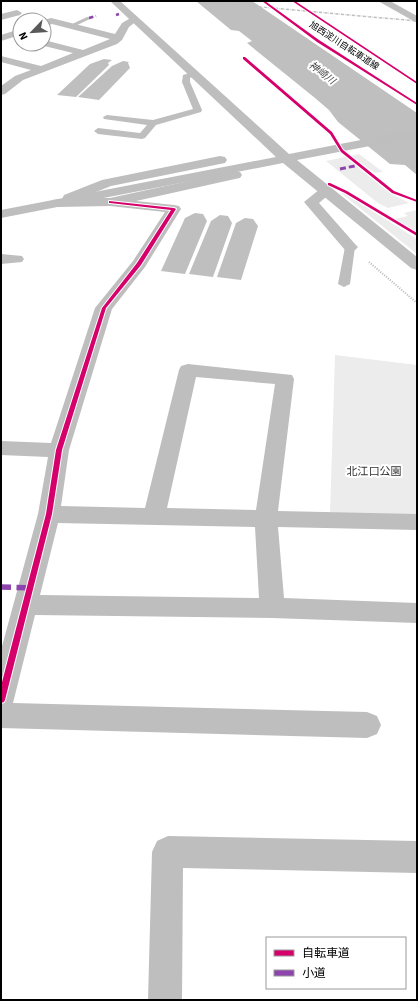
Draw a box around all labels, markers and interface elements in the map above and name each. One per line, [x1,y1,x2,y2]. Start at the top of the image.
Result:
north arrow [12,12,52,52]
street label: 旭西淀川自転車道線 [306,18,382,74]
text: N [15,30,32,43]
water label: 神崎川 [306,58,339,88]
park label: 北江口公園 [347,464,402,479]
legend [266,937,406,989]
text: 自転車道 [302,945,350,962]
text: 小道 [302,965,326,982]

